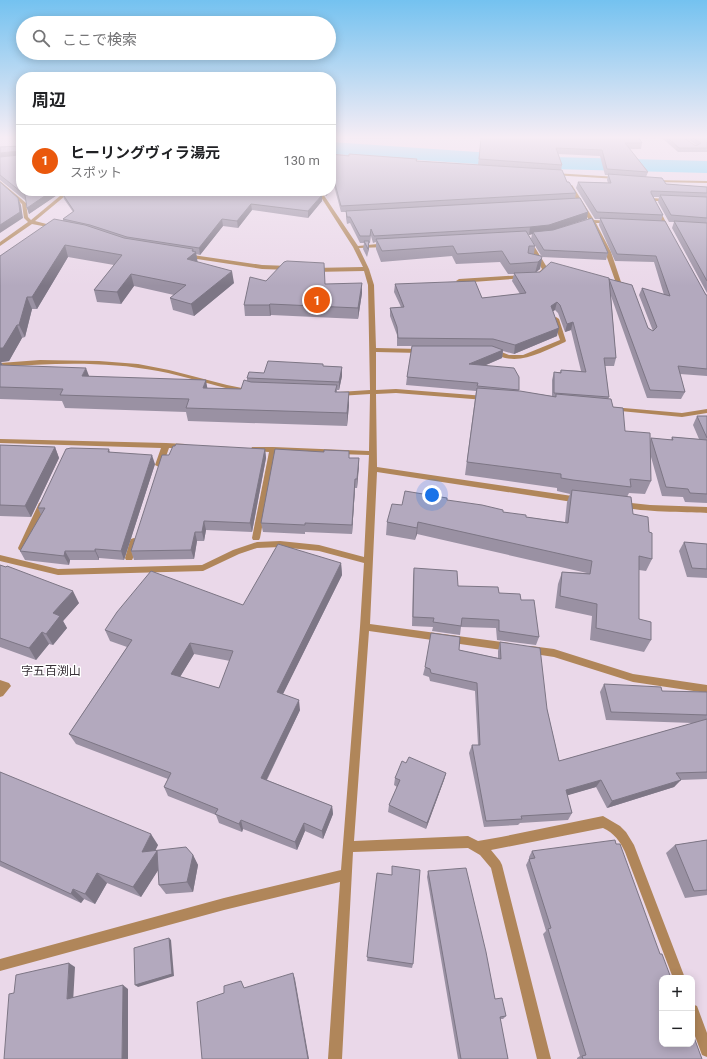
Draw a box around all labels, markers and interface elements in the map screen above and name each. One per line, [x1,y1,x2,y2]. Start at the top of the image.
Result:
search box [16,16,336,60]
icon: search [30,27,52,49]
text: ここで検索 [62,31,137,49]
text: 周辺 [32,90,66,110]
text: ヒーリングヴィラ湯元 [70,144,220,162]
text: 1 [41,153,49,168]
text: 130 m [283,153,320,168]
text: スポット [70,165,122,180]
pin: 1 [304,285,330,315]
your location [422,485,442,505]
district label: 字五百渕山 [21,664,81,678]
map controls [659,975,695,1047]
button: + [659,975,695,1011]
button: − [659,1011,695,1047]

